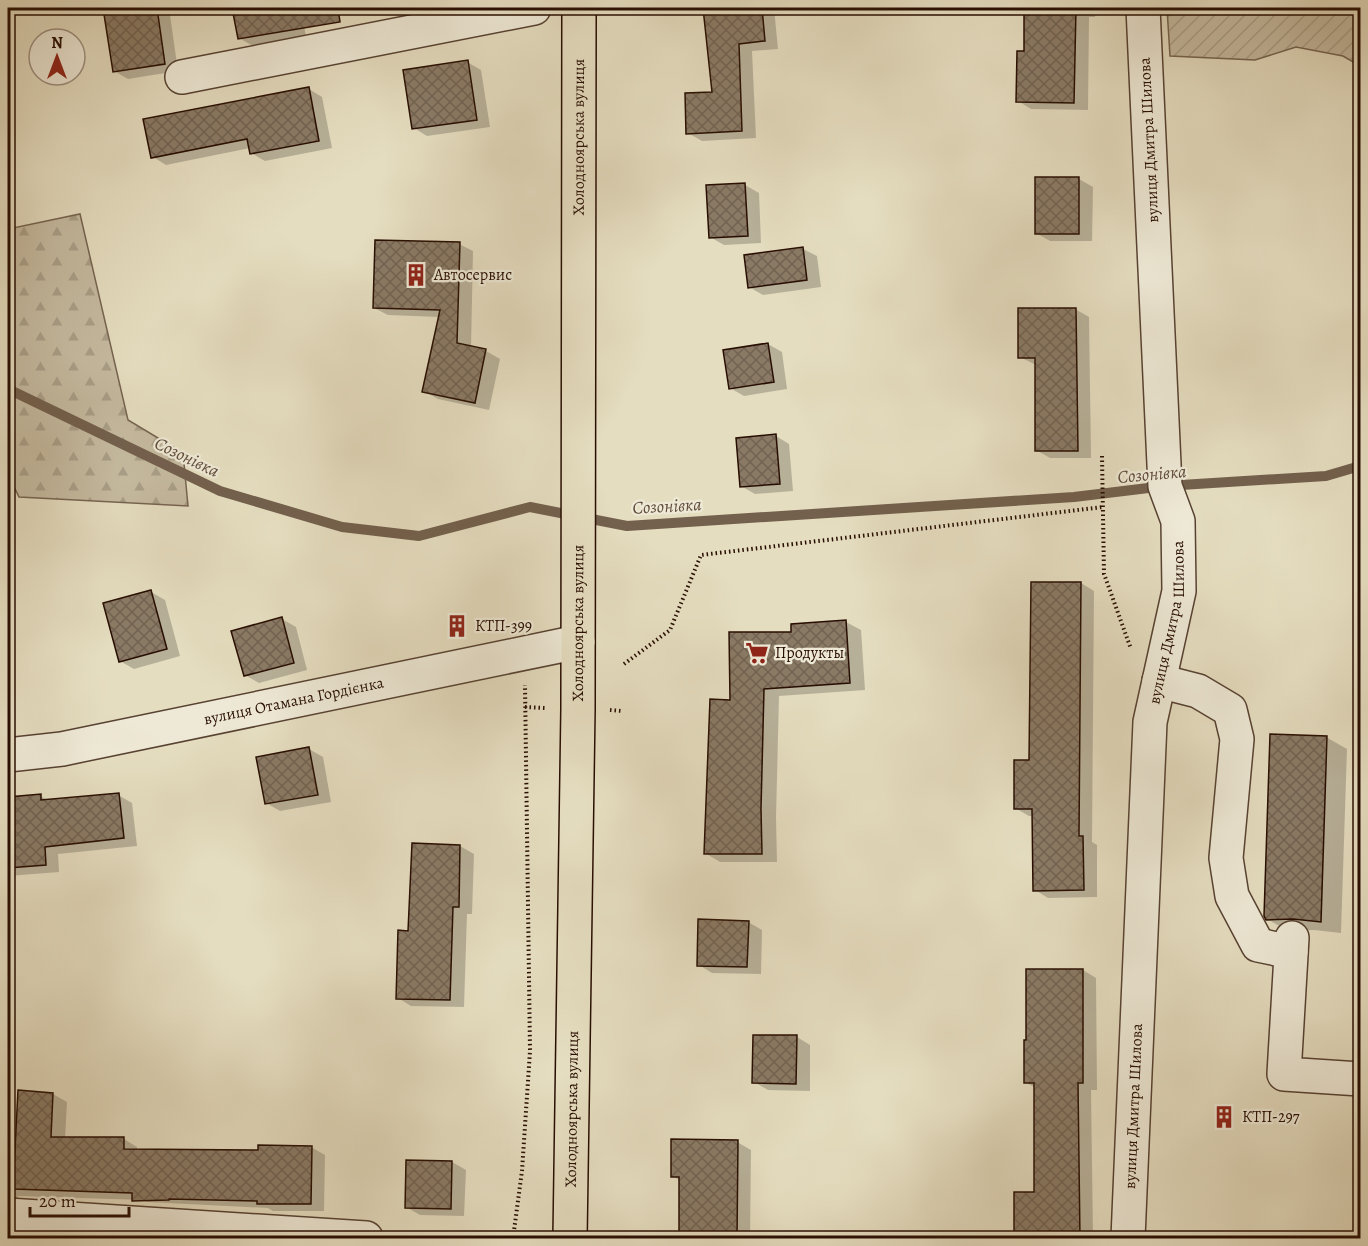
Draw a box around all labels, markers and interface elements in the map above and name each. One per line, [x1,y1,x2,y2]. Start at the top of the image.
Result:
north arrow [27,27,87,87]
text: N [51,32,63,54]
street label: вулиця Дмитра Шилова [1134,56,1164,223]
street label: Холодноярська вулиця [568,58,590,215]
building icon: Автосервис [403,262,429,288]
place label: Автосервис [433,264,512,286]
water label: Созонівка [151,431,223,483]
water label: Созонівка [1117,459,1187,489]
water label: Созонівка [632,492,702,520]
street label: вулиця Дмитра Шилова [1143,540,1190,706]
street label: Холодноярська вулиця [567,544,589,701]
building icon: КТП-399 [444,613,470,639]
place label: КТП-399 [475,615,532,637]
supermarket icon: Продукты [744,640,770,666]
place label: Продукты [775,642,844,664]
street label: вулиця Отамана Гордієнка [202,671,386,730]
street label: вулиця Дмитра Шилова [1119,1022,1148,1189]
street label: Холодноярська вулиця [560,1030,584,1187]
building icon: КТП-297 [1211,1104,1237,1130]
place label: КТП-297 [1242,1106,1300,1128]
scale bar [30,1180,129,1218]
text: 20 m [39,1189,76,1213]

